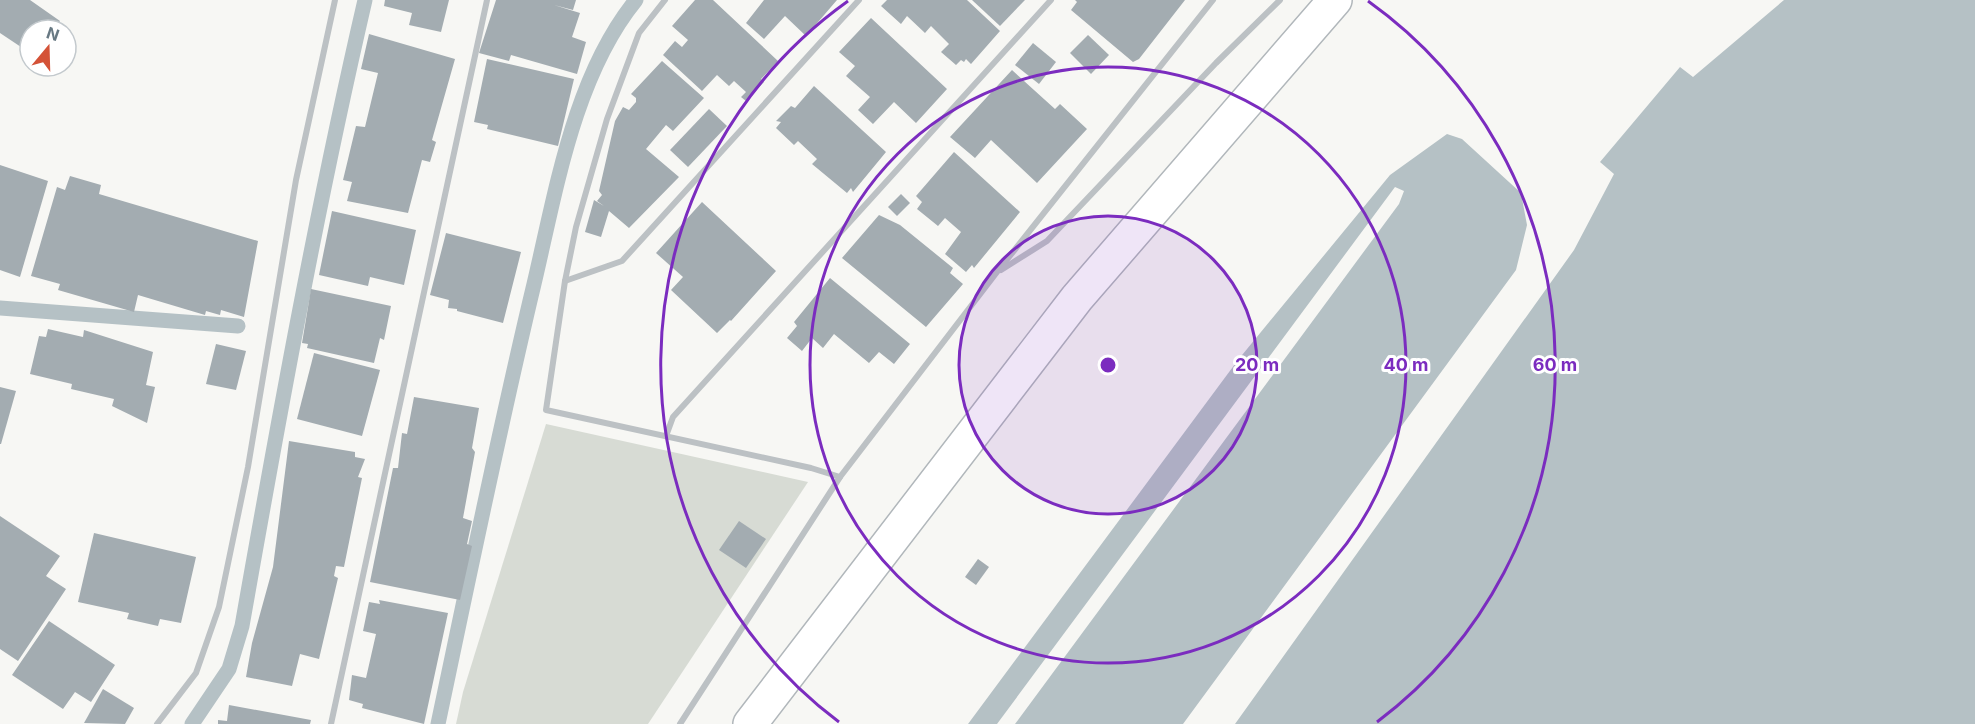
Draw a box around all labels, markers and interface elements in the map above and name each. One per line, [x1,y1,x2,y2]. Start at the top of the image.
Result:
north arrow [18,18,78,78]
text: N [44,22,62,45]
text: 20 m [1235,354,1279,375]
text: 40 m [1384,354,1429,375]
text: 60 m [1533,354,1577,375]
centre of rings [1098,355,1118,375]

